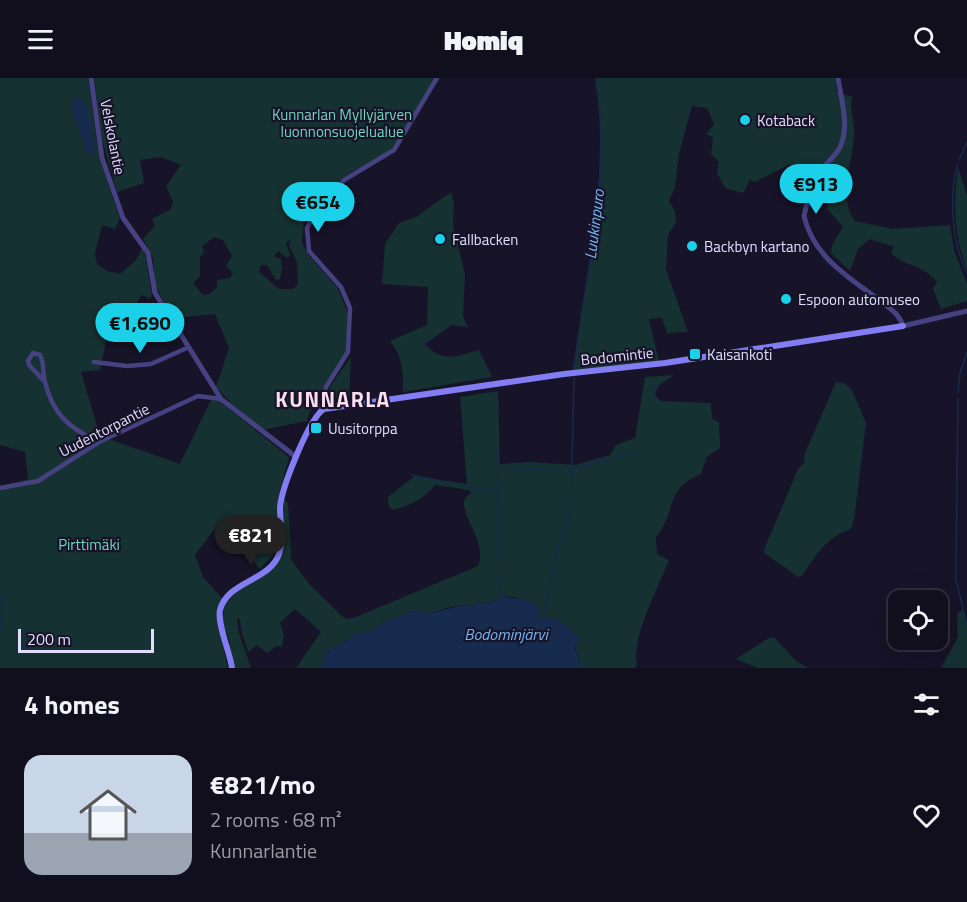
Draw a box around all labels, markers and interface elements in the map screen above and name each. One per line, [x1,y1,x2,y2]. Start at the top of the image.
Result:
text: Homiq [444,19,523,60]
icon: menu [24,23,57,56]
icon: search [910,23,943,56]
street label: Velskolantie [94,97,132,177]
park label: Kunnarlan Myllyjärven luonnonsuojelualue [272,103,412,143]
place label: Kotaback [757,109,815,132]
marker: Kotaback [738,113,752,127]
pin: €913 [780,164,852,215]
text: €913 [794,168,838,199]
pin: €654 [282,182,354,233]
text: €654 [296,186,340,217]
water label: Luukinpuro [578,187,610,260]
place label: Fallbacken [452,228,518,251]
marker: Fallbacken [433,232,447,246]
place label: Backbyn kartano [704,235,810,258]
marker: Backbyn kartano [685,239,699,253]
place label: Espoon automuseo [798,288,920,311]
marker: Espoon automuseo [779,292,793,306]
pin: €1,690 [91,303,189,354]
text: €1,690 [109,307,171,338]
street label: Bodomintie [580,341,654,371]
place label: Kaisankoti [707,343,772,366]
marker: Kaisankoti [688,347,702,361]
district label: KUNNARLA [275,383,391,415]
street label: Uudentorpantie [55,397,153,463]
place label: Uusitorppa [328,417,398,440]
marker: Uusitorppa [309,421,323,435]
pin: €821 [215,515,287,566]
text: €821 [229,519,273,550]
park label: Pirttimäki [58,533,120,556]
map controls [888,590,948,650]
button: locate [888,590,948,650]
water label: Bodominjärvi [464,622,550,646]
scale bar [18,626,154,654]
text: 200 m [27,627,71,651]
text: 4 homes [24,685,120,724]
icon: filters [910,688,943,721]
text: €821/mo [210,765,315,804]
icon: home [72,779,144,851]
icon: heart [910,799,943,832]
text: 2 rooms · 68 m² [210,804,342,835]
text: Kunnarlantie [210,835,317,866]

